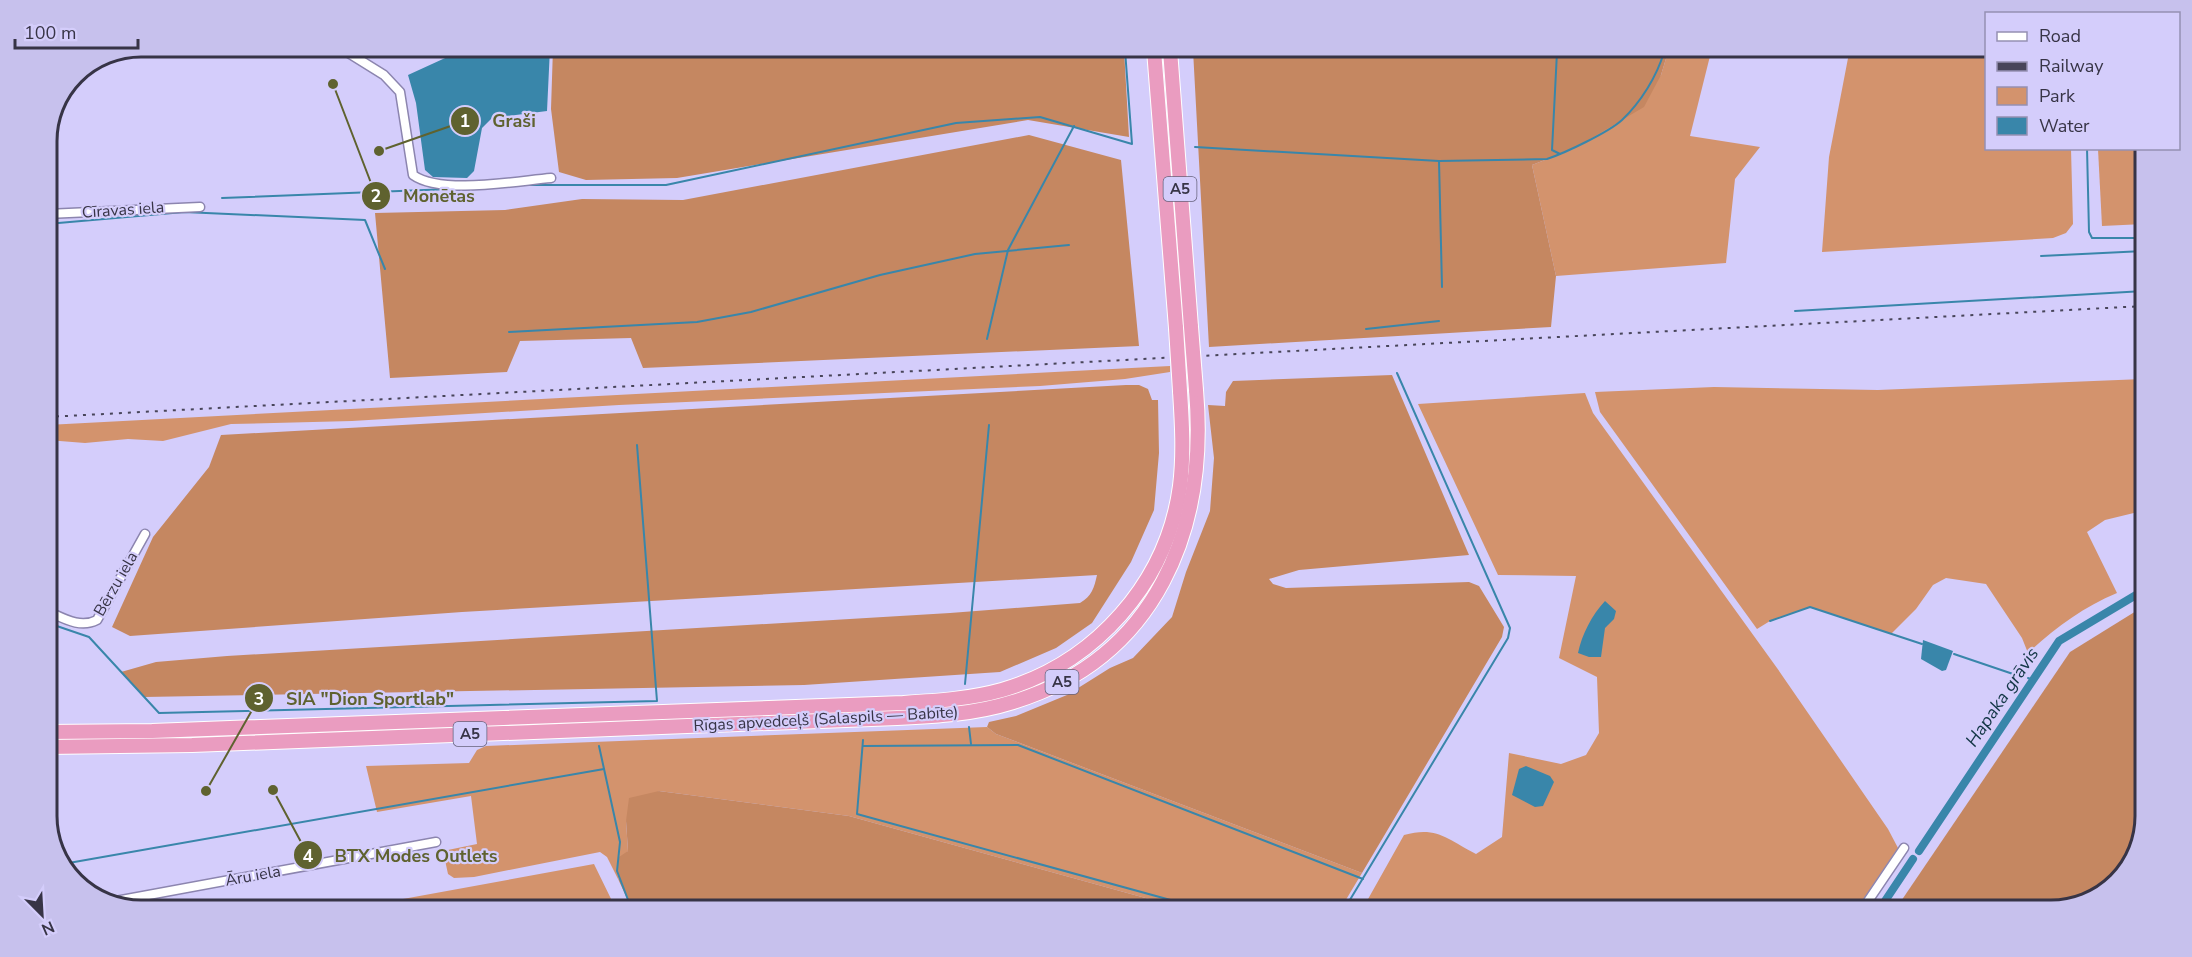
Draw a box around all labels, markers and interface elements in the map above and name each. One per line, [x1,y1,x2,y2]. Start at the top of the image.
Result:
scale bar [15,12,138,50]
legend [1985,12,2180,150]
text: 100 m [24,21,76,45]
text: Road [2039,24,2081,48]
text: Railway [2039,54,2104,78]
text: Park [2039,84,2076,108]
callout: Graši [450,103,547,139]
text: 1 [460,109,470,133]
text: Graši [492,109,536,133]
text: Water [2039,114,2090,138]
road number: A5 [1164,177,1196,201]
callout: Monētas [361,178,487,214]
text: 2 [371,184,381,208]
text: Monētas [403,184,475,208]
street label: Cīravas iela [81,196,165,224]
street label: Bērzu iela [89,548,143,620]
water label: Hapaka grāvis [1960,643,2044,751]
road number: A5 [1046,670,1078,694]
callout: SIA "Dion Sportlab" [244,680,466,716]
text: 3 [254,687,264,711]
text: SIA "Dion Sportlab" [286,687,454,711]
street label: Rīgas apvedceļš (Salaspils — Babīte) [693,701,959,737]
road number: A5 [454,722,486,746]
callout: BTX Modes Outlets [293,837,510,873]
text: 4 [303,844,314,868]
text: BTX Modes Outlets [334,844,498,868]
street label: Āru iela [224,860,282,892]
north arrow [12,885,72,945]
text: N [38,915,58,940]

